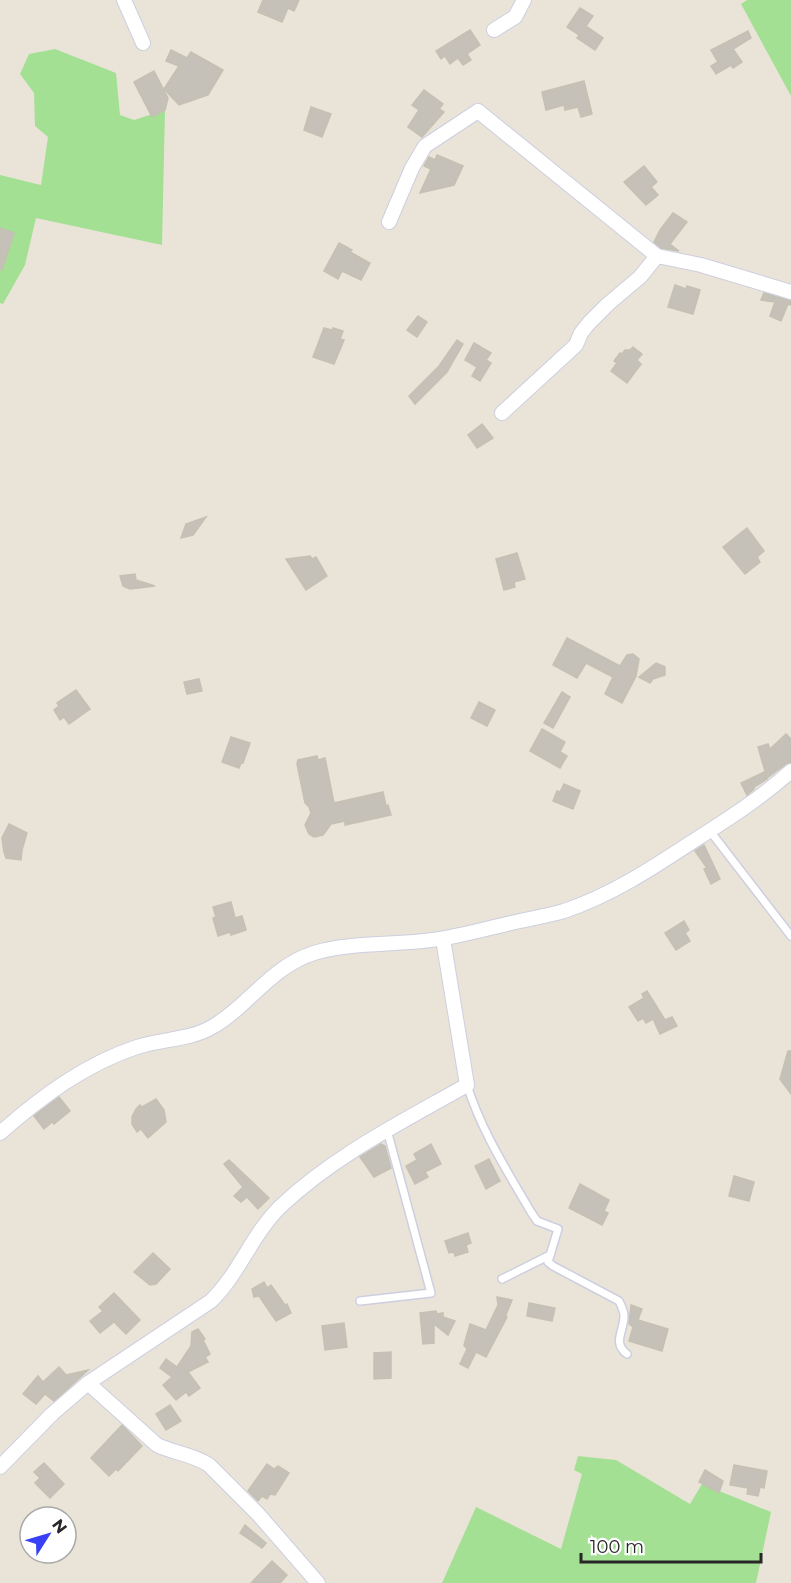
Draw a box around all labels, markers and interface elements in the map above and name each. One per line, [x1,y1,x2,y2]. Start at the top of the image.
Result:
north arrow [18,1505,78,1565]
text: N [48,1515,71,1537]
scale bar [581,1526,761,1564]
text: 100 m [590,1536,644,1558]

